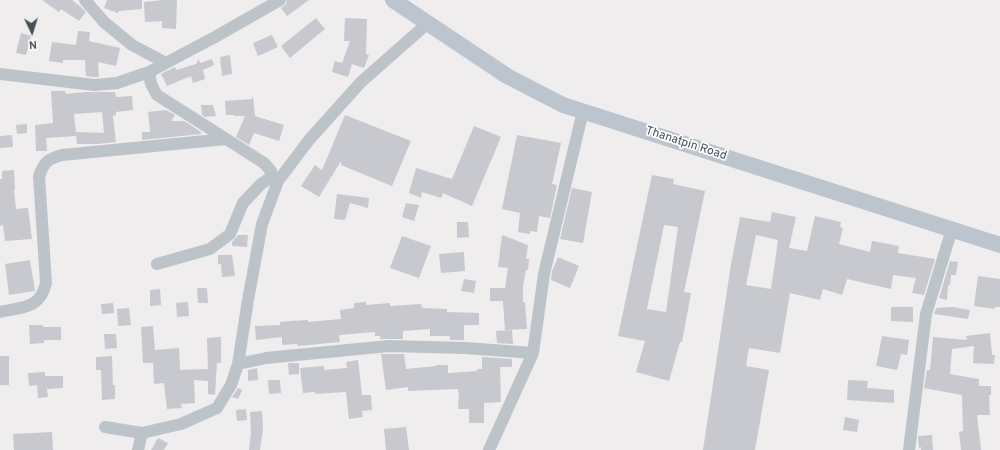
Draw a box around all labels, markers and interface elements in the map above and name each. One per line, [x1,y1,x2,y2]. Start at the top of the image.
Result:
north arrow [12,12,52,52]
text: N [28,37,37,51]
street label: Thanatpin Road [644,124,728,164]

